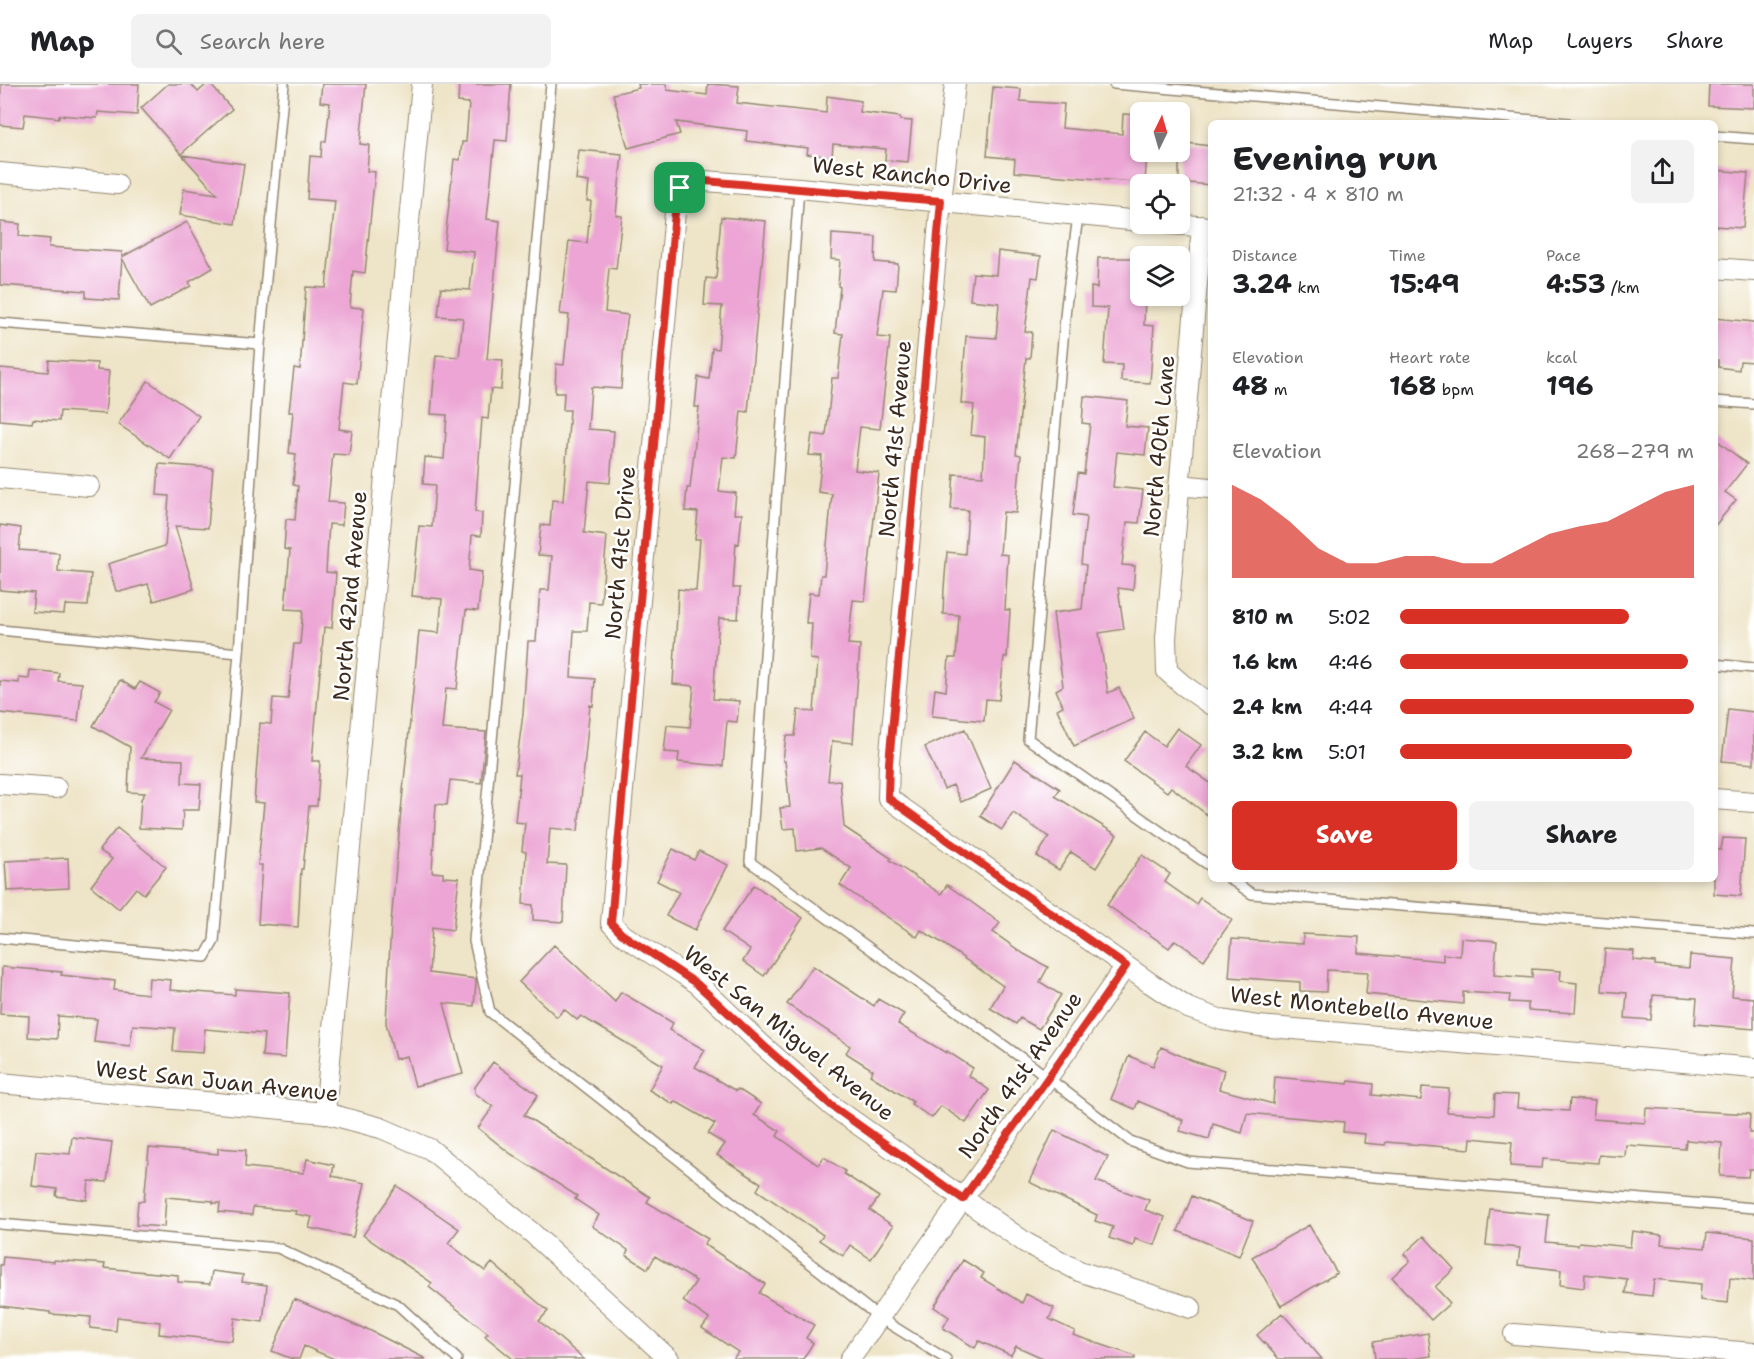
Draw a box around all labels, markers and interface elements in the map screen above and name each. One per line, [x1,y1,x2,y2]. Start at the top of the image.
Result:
search box [131,14,551,68]
text: Map [30,22,95,60]
icon: search [152,25,185,58]
text: Search here [200,27,325,56]
text: Map [1488,27,1533,55]
text: Layers [1566,27,1633,55]
text: Share [1666,27,1724,55]
north arrow [1130,102,1190,162]
map controls [1130,102,1190,306]
text: Evening run [1232,136,1438,181]
button: share [1631,140,1694,203]
street label: West Rancho Drive [811,150,1013,200]
pin [654,162,705,213]
icon: arrive [663,171,696,204]
button: locate [1130,174,1190,234]
text: 21:32 · 4 × 810 m [1232,181,1404,207]
text: Distance [1232,245,1298,266]
text: Time [1389,245,1426,266]
text: Pace [1546,245,1581,266]
button: layers [1130,246,1190,306]
text: 3.24 [1232,266,1292,301]
text: 15:49 [1389,266,1460,301]
text: 4:53 [1546,266,1606,301]
text: km [1292,277,1320,298]
text: /km [1606,277,1640,298]
street label: North 41st Avenue [872,339,918,539]
text: Elevation [1232,347,1304,368]
text: Heart rate [1389,347,1471,368]
text: kcal [1546,347,1577,368]
street label: North 40th Lane [1137,354,1181,538]
text: 48 [1232,368,1268,403]
text: 168 [1389,368,1436,403]
text: 196 [1546,368,1594,403]
text: m [1268,379,1288,400]
text: bpm [1436,379,1474,400]
text: Elevation [1232,438,1322,464]
text: 268–279 m [1576,438,1694,464]
street label: North 41st Drive [598,465,642,641]
street label: North 42nd Avenue [326,490,374,702]
text: 810 m [1232,604,1293,630]
text: 5:02 [1328,604,1371,630]
text: 1.6 km [1232,649,1298,675]
text: 4:46 [1328,649,1373,675]
text: 2.4 km [1232,694,1302,720]
text: 4:44 [1328,694,1373,720]
text: 3.2 km [1232,739,1303,765]
text: 5:01 [1328,739,1366,765]
button: Save [1232,801,1457,870]
button: Share [1469,801,1694,870]
street label: West San Miguel Avenue [677,939,901,1127]
street label: West Montebello Avenue [1229,980,1495,1036]
street label: North 41st Avenue [951,986,1089,1164]
street label: West San Juan Avenue [94,1054,340,1108]

